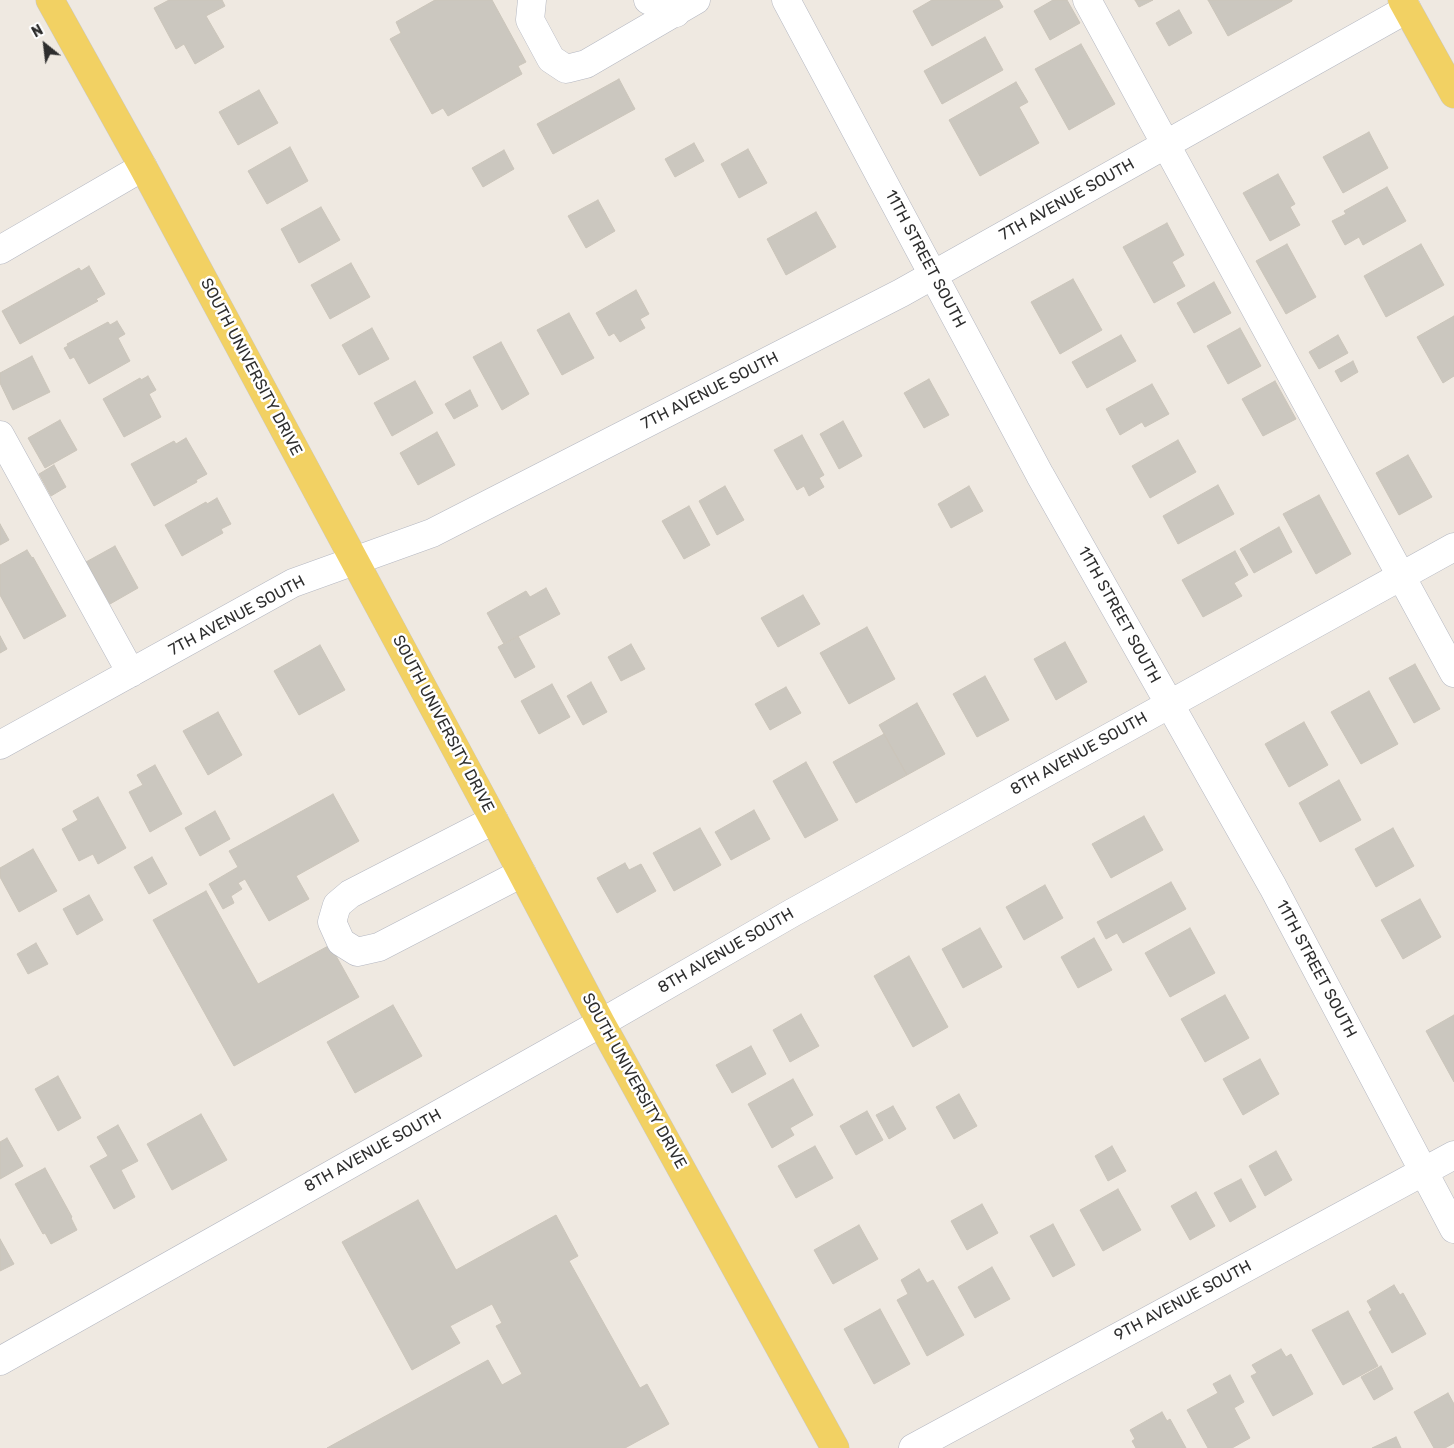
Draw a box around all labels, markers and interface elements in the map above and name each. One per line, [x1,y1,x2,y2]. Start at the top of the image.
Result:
north arrow [20,20,70,70]
text: N [29,22,46,41]
street label: 7TH AVENUE SOUTH [996,155,1138,245]
street label: 11TH STREET SOUTH [881,187,969,331]
street label: SOUTH UNIVERSITY DRIVE [196,275,306,459]
street label: 7TH AVENUE SOUTH [638,348,782,434]
street label: 11TH STREET SOUTH [1073,543,1165,687]
street label: 7TH AVENUE SOUTH [166,572,308,660]
street label: SOUTH UNIVERSITY DRIVE [388,632,498,816]
street label: 8TH AVENUE SOUTH [1007,708,1151,800]
street label: 11TH STREET SOUTH [1272,897,1360,1041]
street label: 8TH AVENUE SOUTH [655,904,797,998]
street label: SOUTH UNIVERSITY DRIVE [578,990,690,1172]
street label: 8TH AVENUE SOUTH [301,1105,445,1197]
street label: 9TH AVENUE SOUTH [1111,1257,1255,1345]

